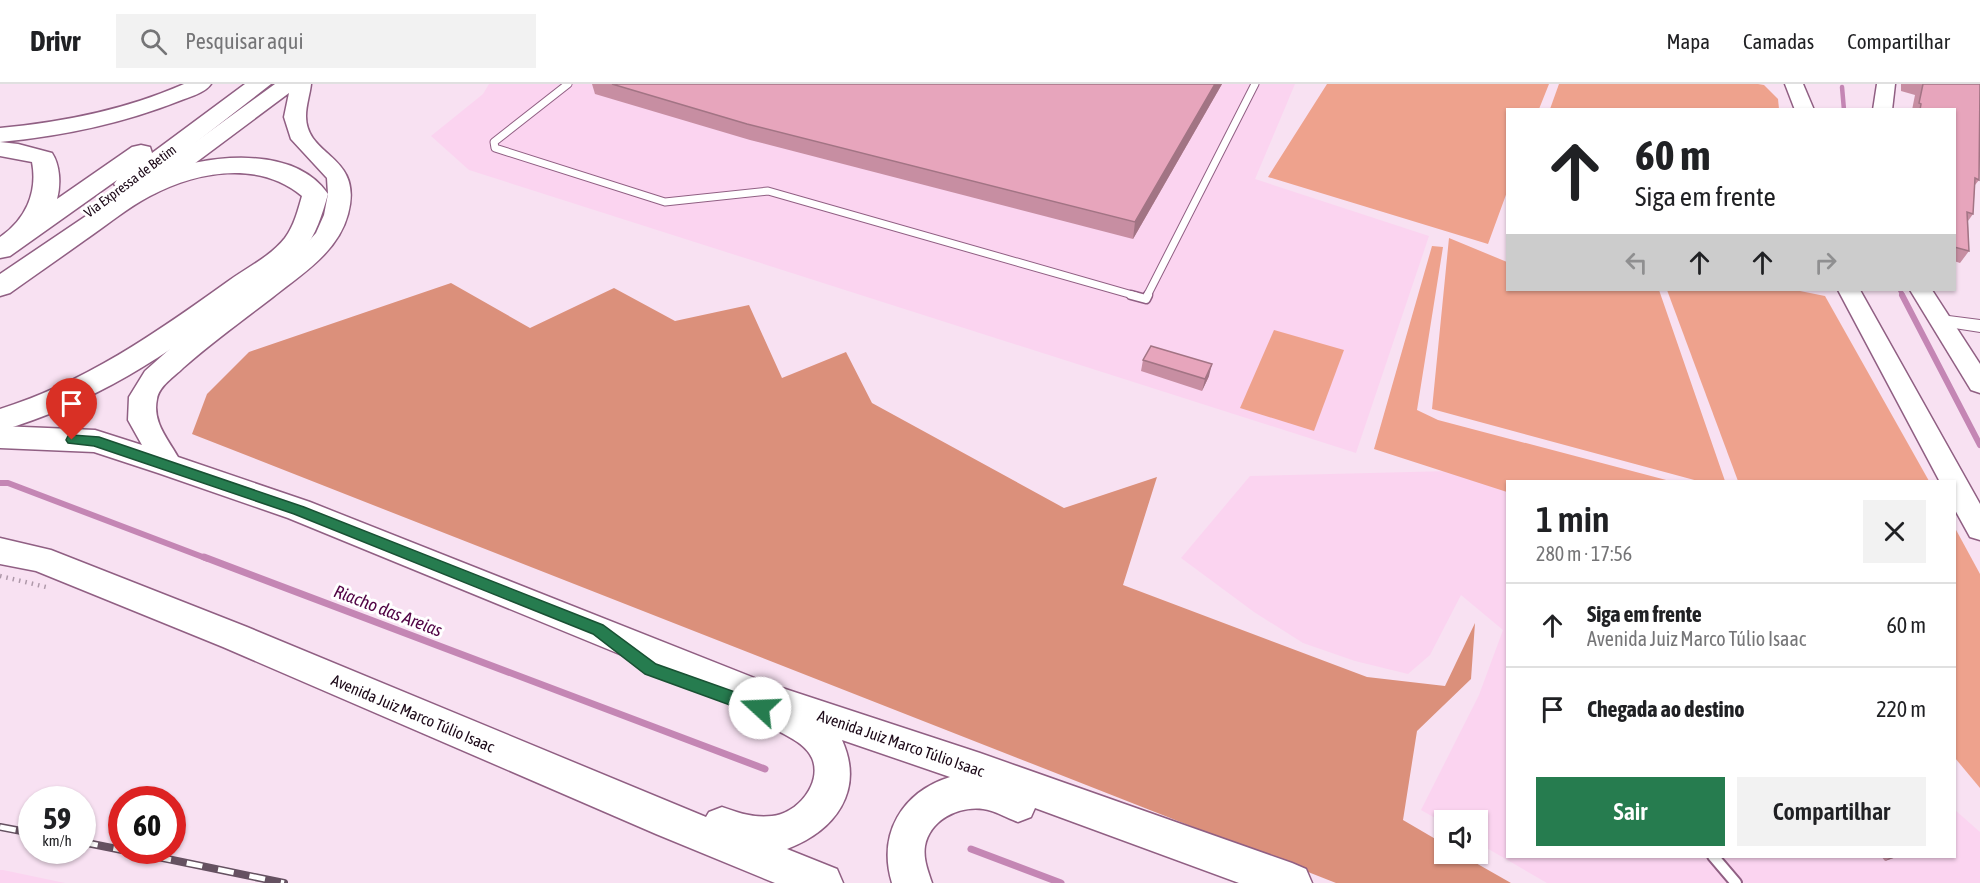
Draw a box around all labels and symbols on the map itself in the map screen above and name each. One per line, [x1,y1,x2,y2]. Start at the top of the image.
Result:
street label: Via Expressa de Betim [81,141,179,221]
pin [46,378,97,440]
water label: Riacho das Areias [331,580,445,641]
street label: Avenida Juiz Marco Túlio Isaac [329,670,497,756]
position arrow [728,676,792,740]
street label: Avenida Juiz Marco Túlio Isaac [815,706,987,780]
speed limit sign: 60 [108,786,186,864]

